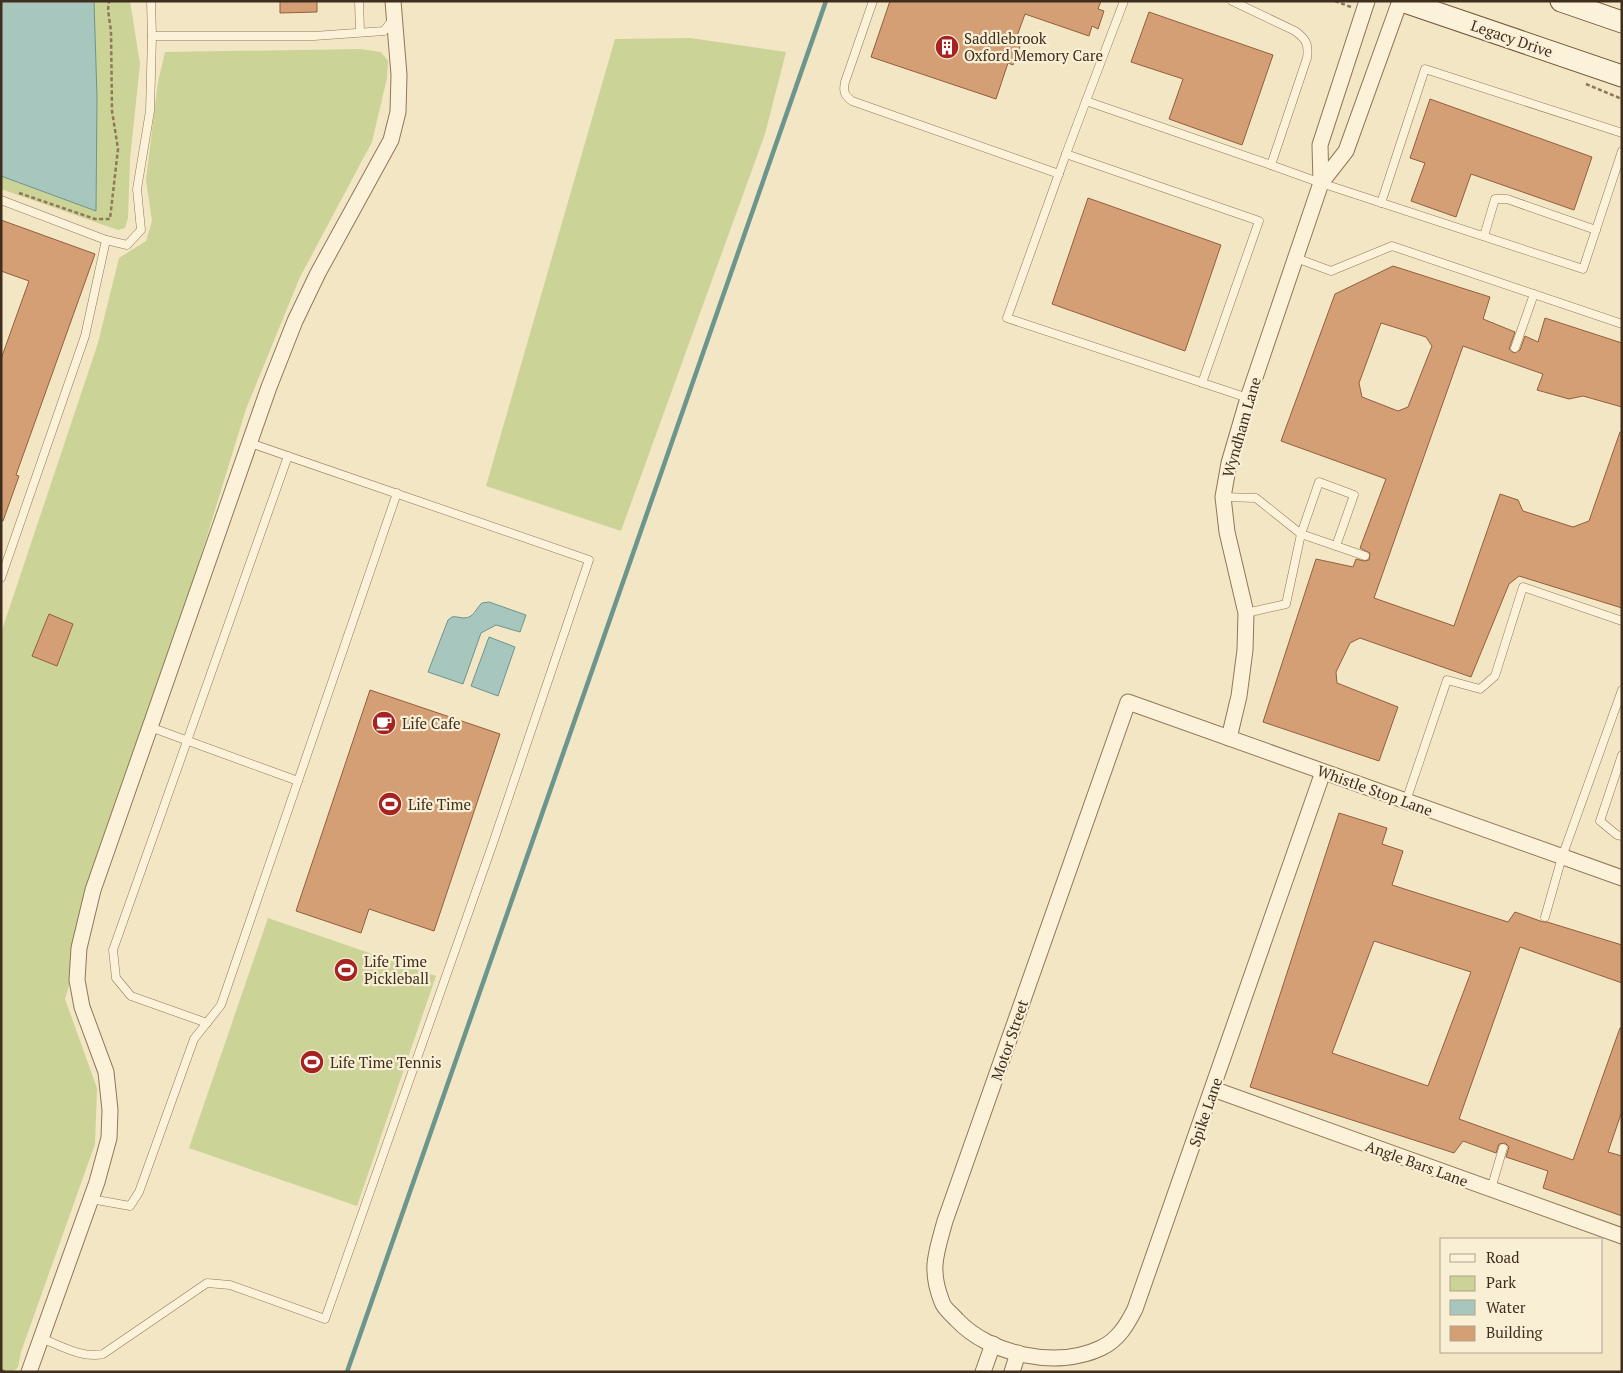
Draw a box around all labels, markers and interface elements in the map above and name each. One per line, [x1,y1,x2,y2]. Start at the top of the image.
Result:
street label: Legacy Drive [1468,15,1556,61]
place label: Saddlebrook Oxford Memory Care [964,28,1103,65]
building icon: Saddlebrook Oxford Memory Care [934,34,960,60]
street label: Wyndham Lane [1217,375,1265,479]
cafe icon: Life Cafe [371,710,397,736]
place label: Life Cafe [402,713,460,733]
street label: Whistle Stop Lane [1315,760,1435,820]
sports icon: Life Time [377,791,403,817]
place label: Life Time [408,794,471,814]
place label: Life Time Pickleball [364,951,429,988]
sports icon: Life Time Pickleball [333,957,359,983]
street label: Motor Street [986,996,1032,1083]
sports icon: Life Time Tennis [299,1049,325,1075]
place label: Life Time Tennis [330,1052,441,1072]
street label: Spike Lane [1184,1075,1226,1149]
street label: Angle Bars Lane [1363,1135,1471,1191]
legend [1440,1238,1603,1353]
text: Road [1486,1247,1519,1267]
text: Park [1486,1272,1516,1292]
text: Water [1486,1297,1526,1317]
text: Building [1486,1322,1544,1342]

